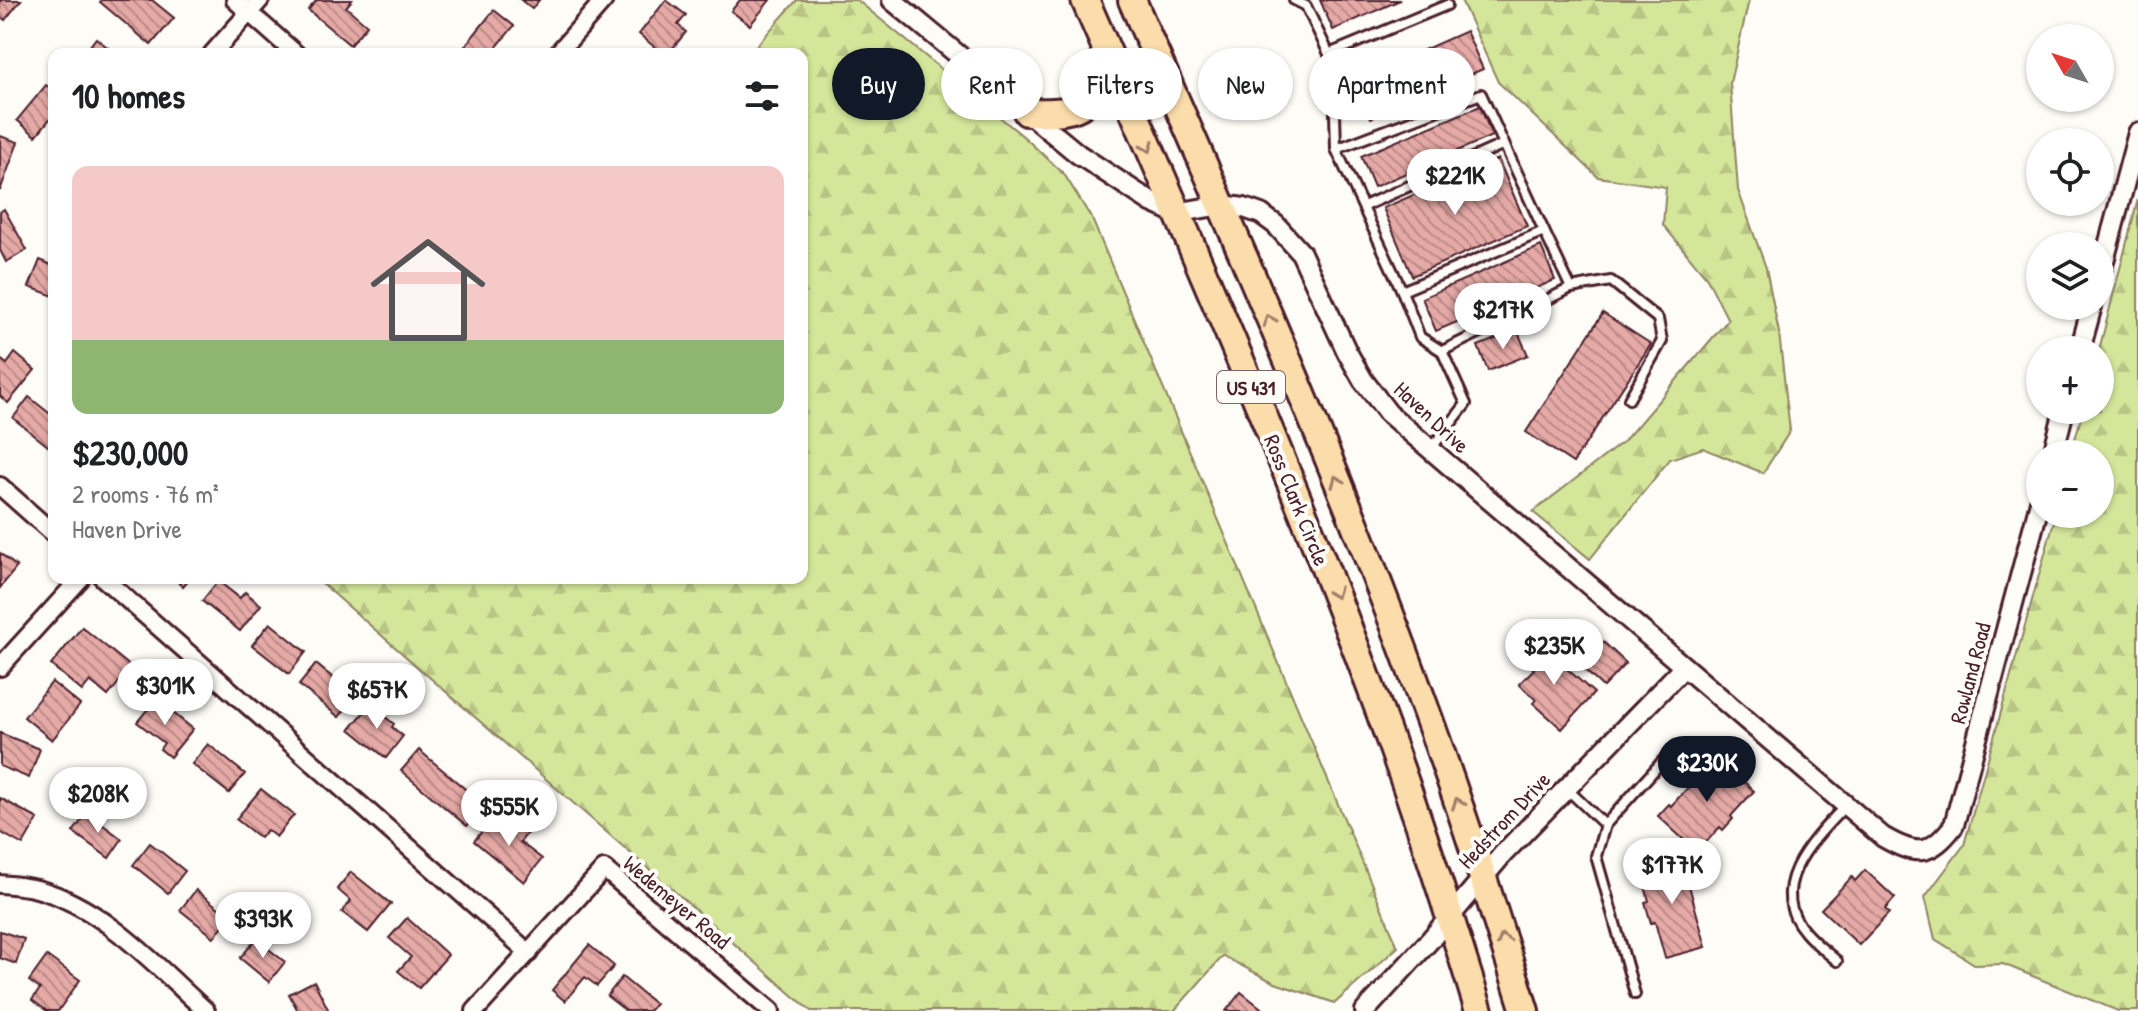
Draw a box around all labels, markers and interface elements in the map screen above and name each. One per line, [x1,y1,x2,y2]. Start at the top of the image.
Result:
north arrow [2026,24,2114,112]
map controls [2026,24,2114,528]
chip: Buy [832,48,925,120]
chip: Rent [941,48,1043,120]
chip: Filters [1059,48,1182,120]
chip: New [1198,48,1293,120]
chip: Apartment [1309,48,1475,120]
text: 10 homes [72,73,185,119]
icon: filters [740,74,784,118]
button: locate [2026,128,2114,216]
one-way arrow [1138,139,1155,153]
pin: $221K [1399,149,1511,217]
text: $221K [1425,157,1485,192]
icon: home [356,218,500,362]
button: layers [2026,232,2114,320]
pin: $217K [1447,283,1559,351]
text: $217K [1472,291,1534,326]
one-way arrow [1263,314,1279,328]
button: + [2026,336,2114,424]
road number: US 431 [1217,371,1285,403]
street label: Haven Drive [1388,374,1476,460]
text: $230,000 [72,430,188,476]
street label: Ross Clark Circle [1257,430,1337,570]
button: − [2026,440,2114,528]
one-way arrow [1330,475,1347,489]
text: 2 rooms · 76 m² [72,476,219,511]
text: Haven Drive [72,511,182,546]
one-way arrow [1325,585,1342,599]
pin: $235K [1498,619,1610,687]
street label: Rowland Road [1942,619,1998,727]
text: $235K [1523,627,1585,662]
pin: $301K [109,659,221,727]
pin: $657K [321,663,433,731]
text: $301K [135,667,195,702]
text: $657K [346,671,408,706]
pin: $230K [1651,736,1763,804]
text: $230K [1676,744,1738,779]
street label: Hedstrom Drive [1451,765,1557,875]
pin: $208K [42,767,154,835]
text: $208K [67,775,129,810]
pin: $555K [453,780,565,848]
text: $555K [479,788,539,823]
one-way arrow [1452,797,1468,811]
pin: $177K [1616,838,1728,906]
text: $177K [1641,846,1703,881]
street label: Wedemeyer Road [617,848,737,956]
pin: $393K [207,892,319,960]
text: $393K [233,900,293,935]
one-way arrow [1496,933,1512,946]

